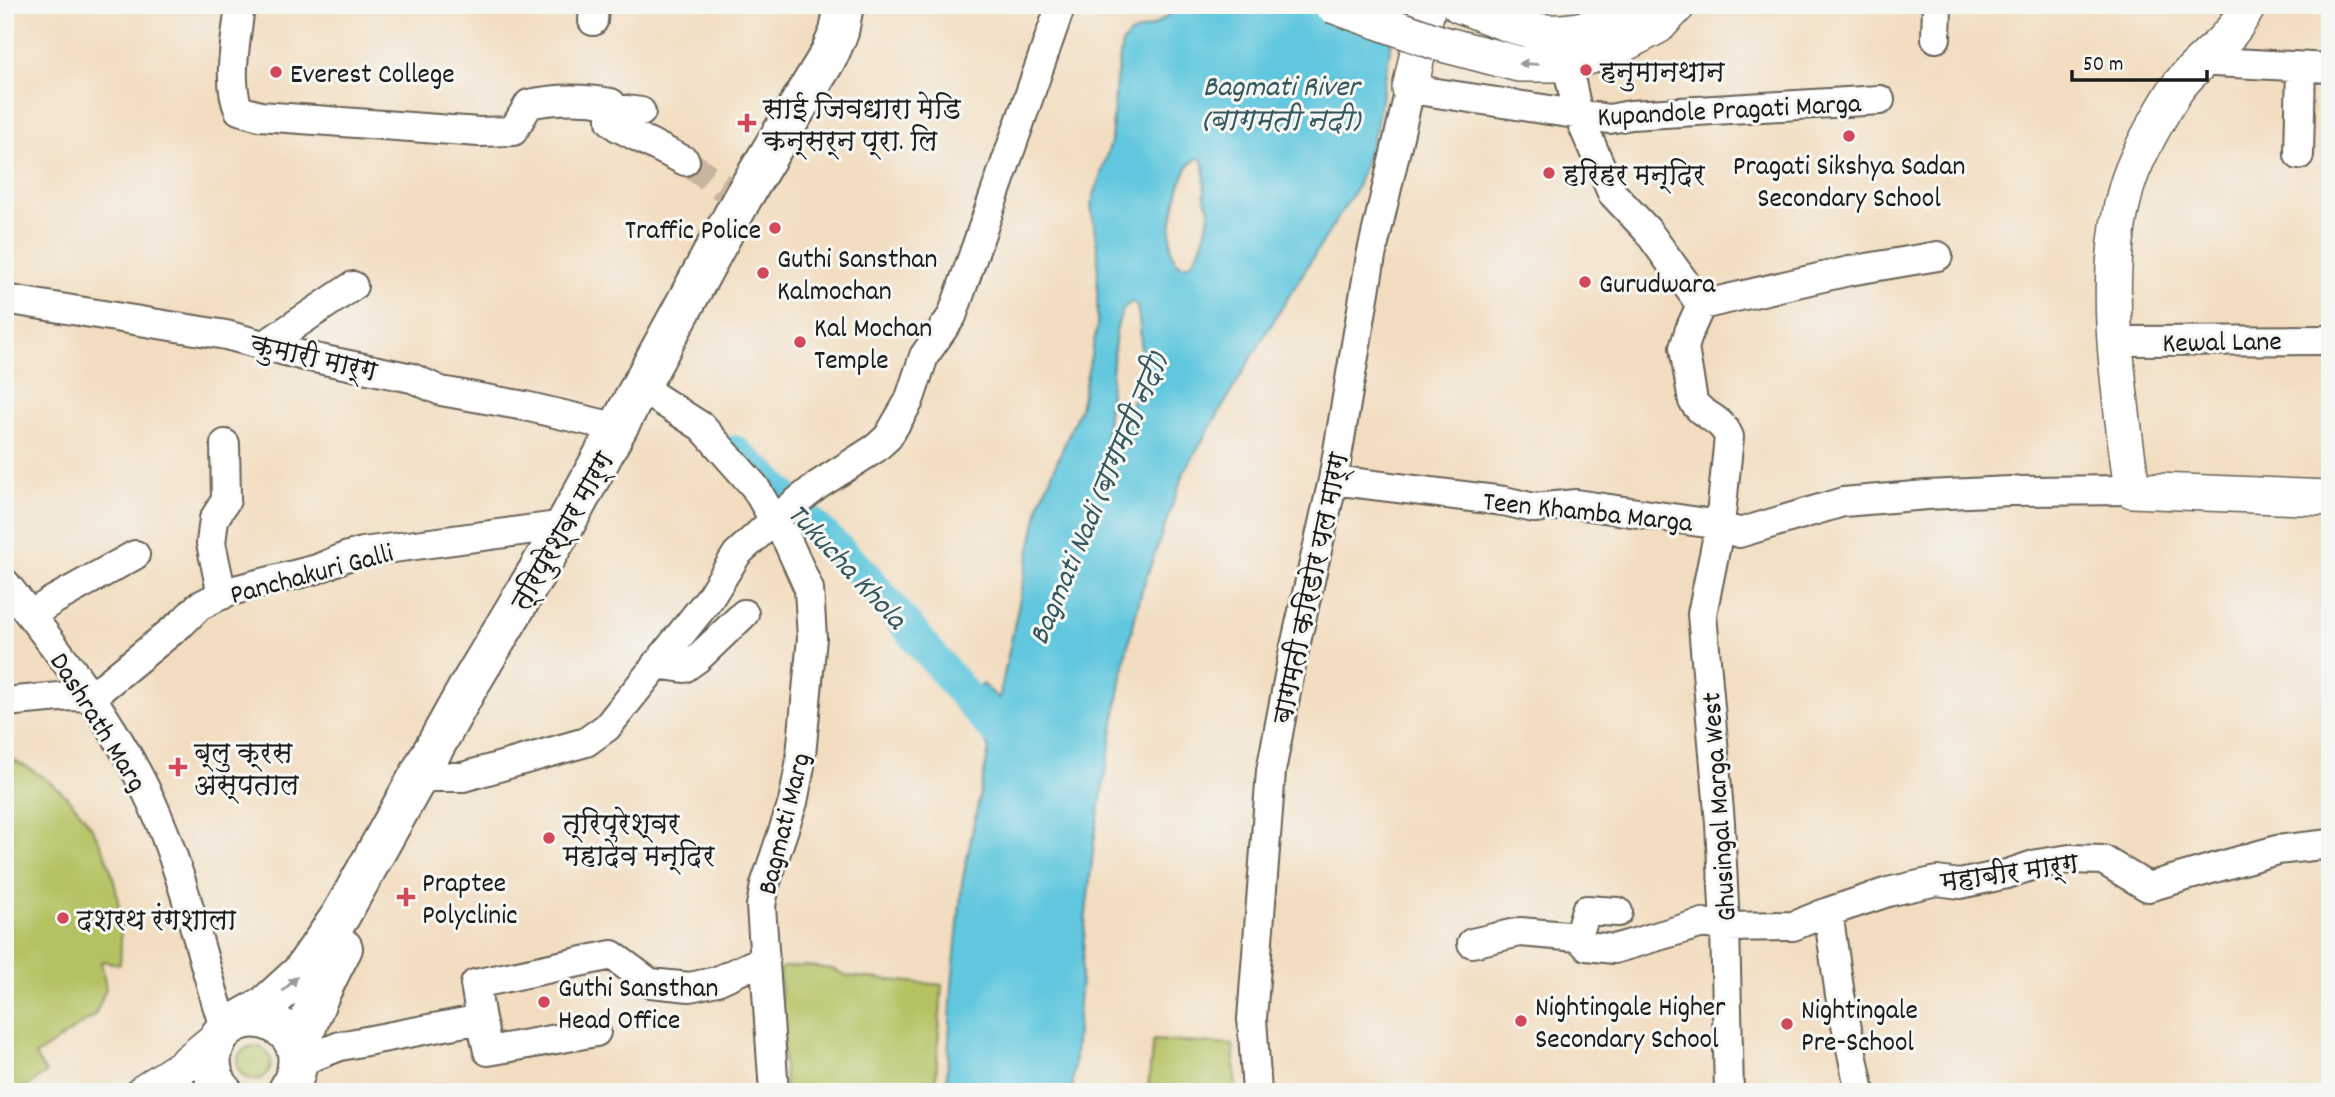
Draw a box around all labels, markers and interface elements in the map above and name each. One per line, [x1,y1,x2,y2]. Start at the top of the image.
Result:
scale bar [2072,38,2207,82]
text: 50 m [2083,51,2123,81]
place label: हनुमानथान [1599,55,1725,95]
place label: Everest College [290,57,454,97]
one-way arrow [1518,58,1540,69]
marker: हनुमानथान [1578,62,1594,78]
marker: Everest College [268,64,284,80]
water label: Bagmati River (बागमती नदी) [1202,68,1362,145]
street label: Kupandole Pragati Marga [1596,86,1863,140]
place label: साई जिवधारा मेडि कन्सर्न प्रा. लि [762,91,961,164]
marker: साई जिवधारा मेडि कन्सर्न प्रा. लि [737,113,757,133]
marker: Pragati Sikshya Sadan Secondary School [1841,128,1857,144]
place label: Pragati Sikshya Sadan Secondary School [1733,149,1965,221]
place label: हरिहर मन्दिर [1562,158,1706,198]
marker: हरिहर मन्दिर [1541,165,1557,181]
place label: Traffic Police [625,213,761,253]
marker: Traffic Police [767,220,783,236]
place label: Guthi Sansthan Kalmochan [777,242,937,314]
marker: Guthi Sansthan Kalmochan [755,265,771,281]
place label: Gurudwara [1599,267,1716,307]
marker: Gurudwara [1577,274,1593,290]
place label: Kal Mochan Temple [814,311,932,383]
street label: Kewal Lane [2162,324,2282,366]
street label: कुमारी मार्ग [245,327,382,395]
marker: Kal Mochan Temple [792,334,808,350]
water label: Bagmati Nadi (बागमती नदी) [1020,345,1183,652]
street label: त्रिपुरेश्वर मार्ग [503,444,628,620]
street label: बागमती करिडोर यल मार्ग [1265,448,1363,729]
street label: Teen Khamba Marga [1481,484,1695,546]
water label: Tukucha Khola [775,495,916,642]
street label: Panchakuri Galli [226,536,398,618]
street label: Dashrath Marg [37,646,154,801]
street label: Ghusingal Marga West [1694,691,1750,923]
place label: ब्लु क्रस अस्पताल [193,736,300,808]
street label: Bagmati Marg [750,749,824,899]
marker: ब्लु क्रस अस्पताल [168,757,188,777]
place label: त्रिपुरेश्वर महादेव मन्दिर [562,806,716,879]
marker: त्रिपुरेश्वर महादेव मन्दिर [541,830,557,846]
street label: महाबीर मार्ग [1937,846,2083,906]
place label: Praptee Polyclinic [422,866,518,938]
marker: Praptee Polyclinic [396,887,416,907]
place label: दशरथ रंगशाला [76,902,237,943]
marker: दशरथ रंगशाला [55,910,71,926]
place label: Guthi Sansthan Head Office [558,971,718,1043]
one-way arrow [281,976,298,992]
place label: Nightingale Higher Secondary School [1535,990,1726,1062]
place label: Nightingale Pre-School [1801,993,1918,1065]
marker: Guthi Sansthan Head Office [536,994,552,1010]
marker: Nightingale Higher Secondary School [1513,1013,1529,1029]
marker: Nightingale Pre-School [1779,1016,1795,1032]

